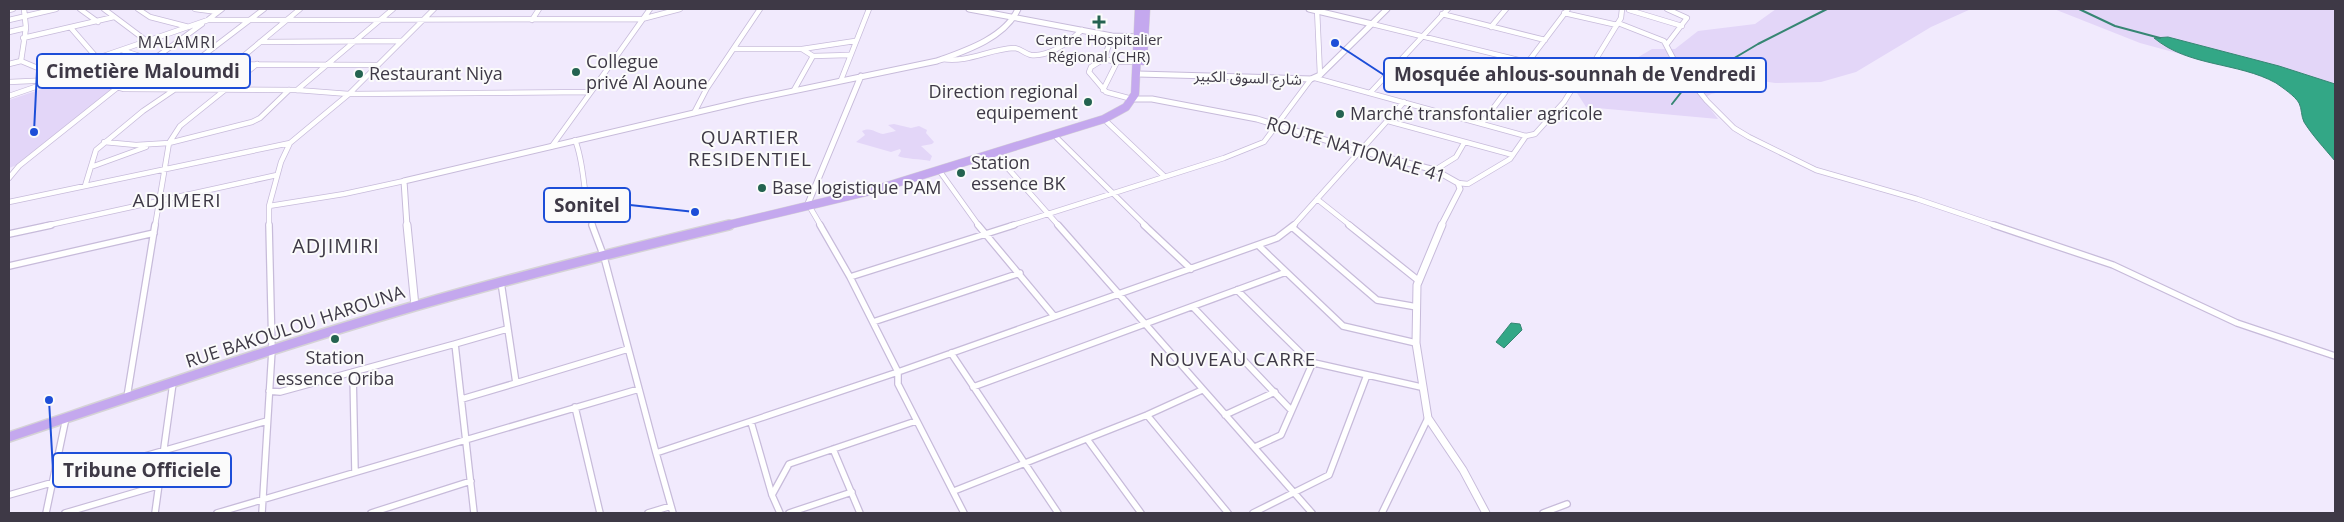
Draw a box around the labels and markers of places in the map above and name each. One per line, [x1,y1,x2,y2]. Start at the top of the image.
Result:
marker: Centre Hospitalier Régional (CHR) [1092,15,1106,29]
place label: Centre Hospitalier Régional (CHR) [1036,29,1162,66]
place label: Collegue privé Al Aoune [586,49,708,94]
callout: Cimetière Maloumdi [37,54,250,88]
callout: Mosquée ahlous-sounnah de Vendredi [1384,58,1766,92]
place label: Restaurant Niya [369,61,503,85]
marker: Collegue privé Al Aoune [570,66,582,78]
marker: Restaurant Niya [353,68,365,80]
place label: Direction regional equipement [929,79,1078,124]
marker: Direction regional equipement [1082,96,1094,108]
place label: Marché transfontalier agricole [1350,101,1603,125]
marker: Marché transfontalier agricole [1334,108,1346,120]
place label: Station essence BK [971,150,1066,195]
marker: Station essence BK [955,167,967,179]
place label: Base logistique PAM [772,175,941,199]
marker: Base logistique PAM [756,182,768,194]
callout: Sonitel [544,188,630,222]
marker: Station essence Oriba [329,333,341,345]
place label: Station essence Oriba [276,345,394,390]
callout: Tribune Officiele [53,453,231,487]

